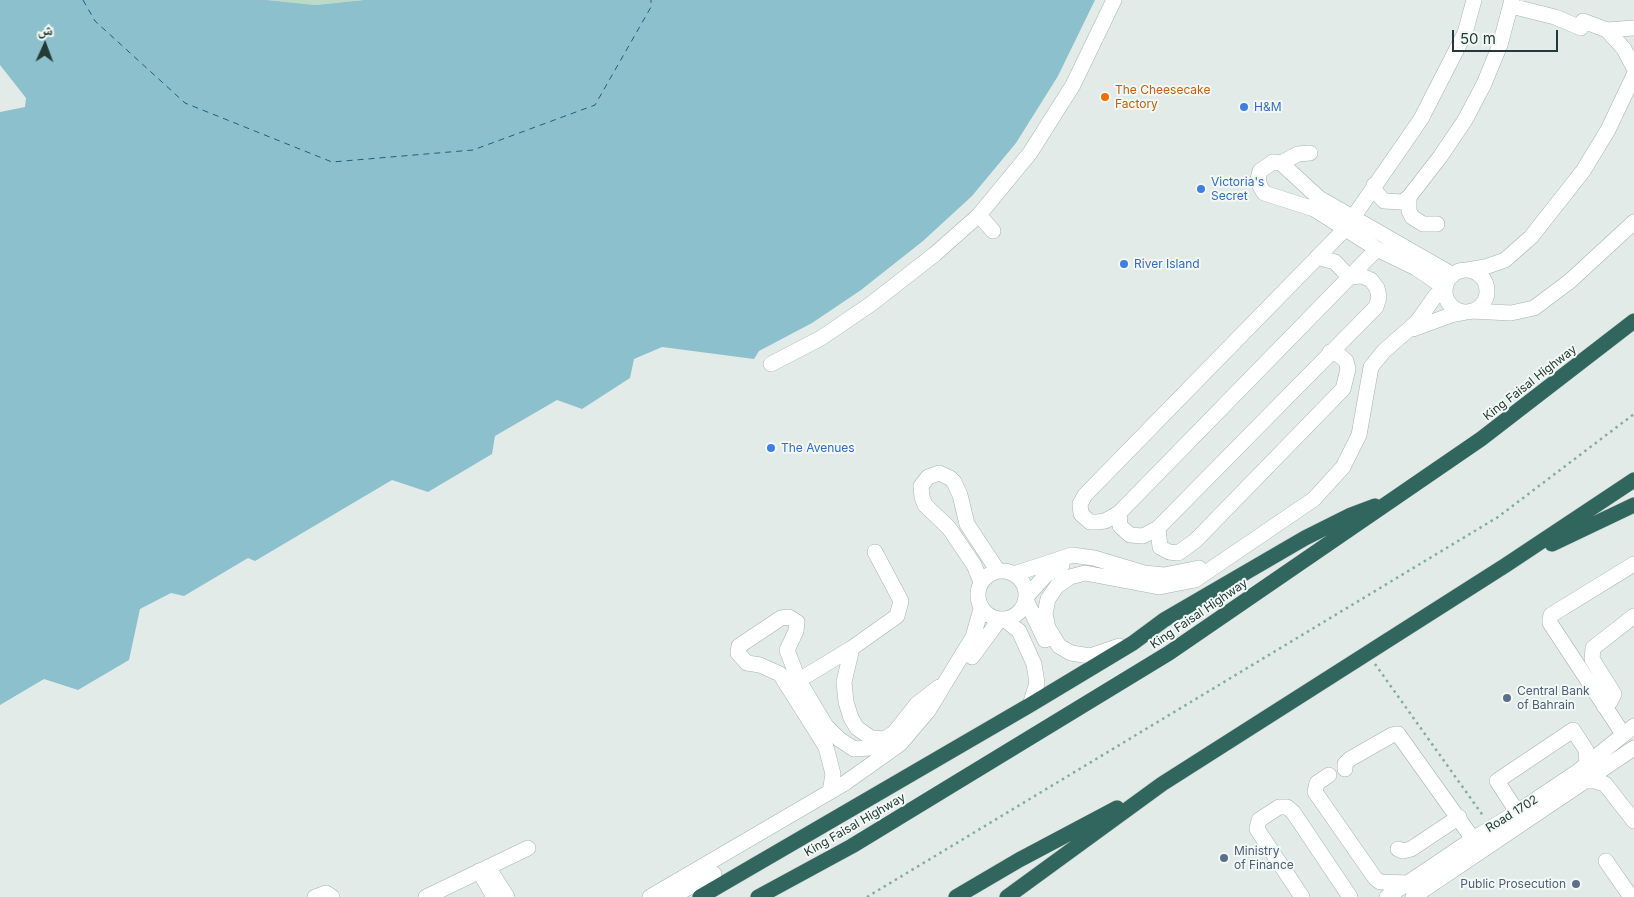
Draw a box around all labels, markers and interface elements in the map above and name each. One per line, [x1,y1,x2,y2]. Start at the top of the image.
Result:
north arrow [20,20,70,70]
scale bar [1454,20,1560,52]
text: ش [38,21,53,38]
text: 50 m [1460,29,1496,48]
place label: The Cheesecake Factory [1115,83,1210,111]
marker: The Cheesecake Factory [1099,91,1111,103]
place label: H&M [1254,100,1281,114]
marker: H&M [1238,101,1250,113]
place label: Victoria's Secret [1211,175,1264,203]
marker: Victoria's Secret [1195,183,1207,195]
place label: River Island [1134,257,1200,271]
marker: River Island [1118,258,1130,270]
street label: King Faisal Highway [1481,342,1579,424]
place label: The Avenues [781,441,855,455]
marker: The Avenues [765,442,777,454]
street label: King Faisal Highway [1148,576,1250,652]
place label: Central Bank of Bahrain [1517,684,1590,712]
marker: Central Bank of Bahrain [1501,692,1513,704]
street label: King Faisal Highway [802,790,908,860]
street label: Road 1702 [1483,792,1541,836]
place label: Ministry of Finance [1234,844,1294,872]
marker: Ministry of Finance [1218,852,1230,864]
place label: Public Prosecution [1460,877,1566,891]
marker: Public Prosecution [1570,878,1582,890]

